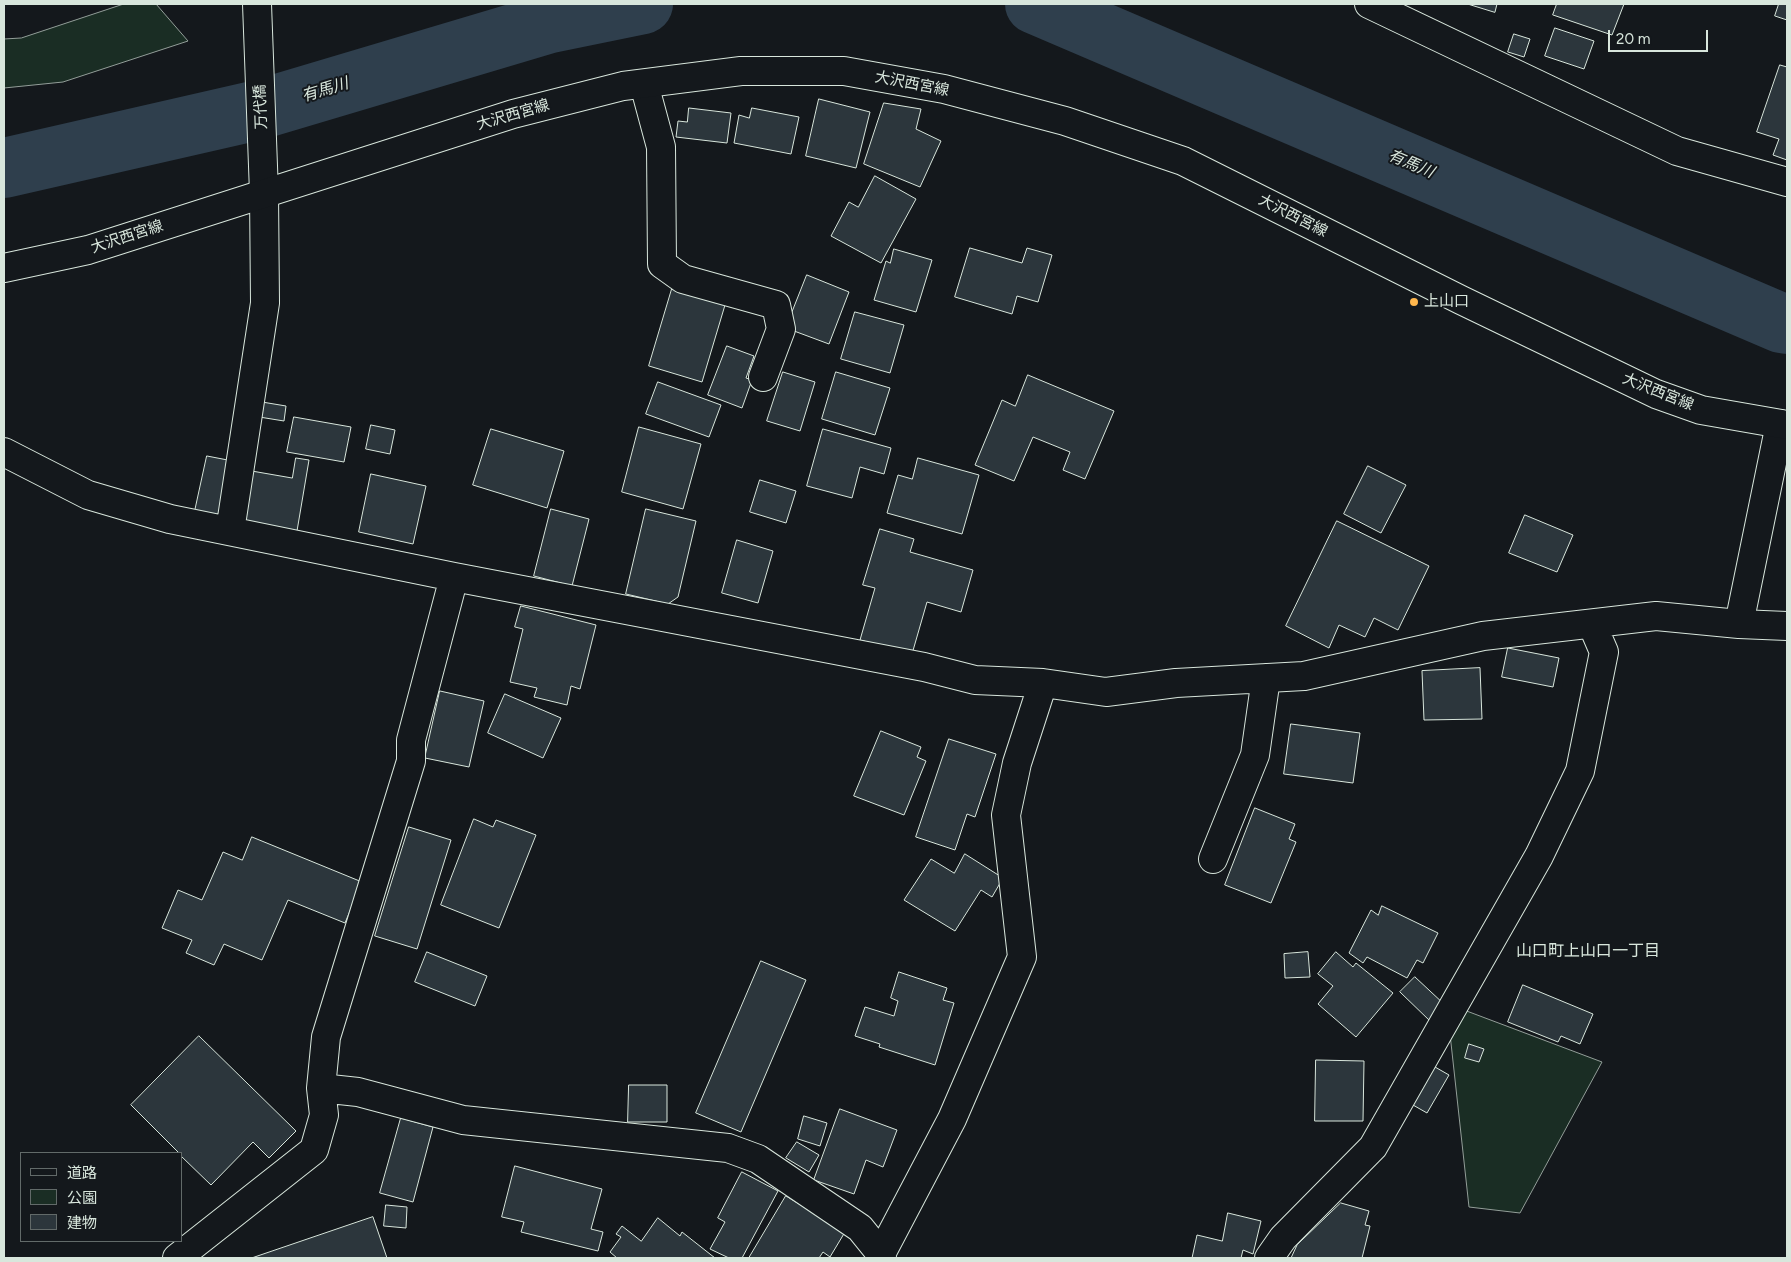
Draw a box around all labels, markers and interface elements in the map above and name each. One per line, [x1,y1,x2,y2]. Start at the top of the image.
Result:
scale bar [1611,20,1711,52]
text: 20 m [1616,30,1650,48]
street label: 大沢西宮線 [873,68,951,100]
water label: 有馬川 [299,74,351,106]
street label: 万代橋 [251,84,271,130]
street label: 大沢西宮線 [474,96,552,134]
water label: 有馬川 [1385,146,1437,182]
street label: 大沢西宮線 [1256,191,1330,241]
street label: 大沢西宮線 [89,217,165,257]
place label: 上山口 [1424,293,1469,311]
marker: 上山口 [1408,296,1420,308]
street label: 大沢西宮線 [1620,370,1696,414]
district label: 山口町上山口一丁目 [1516,941,1660,961]
legend [20,1152,182,1242]
text: 道路 [67,1164,97,1182]
text: 公園 [67,1189,97,1207]
text: 建物 [67,1214,97,1232]

